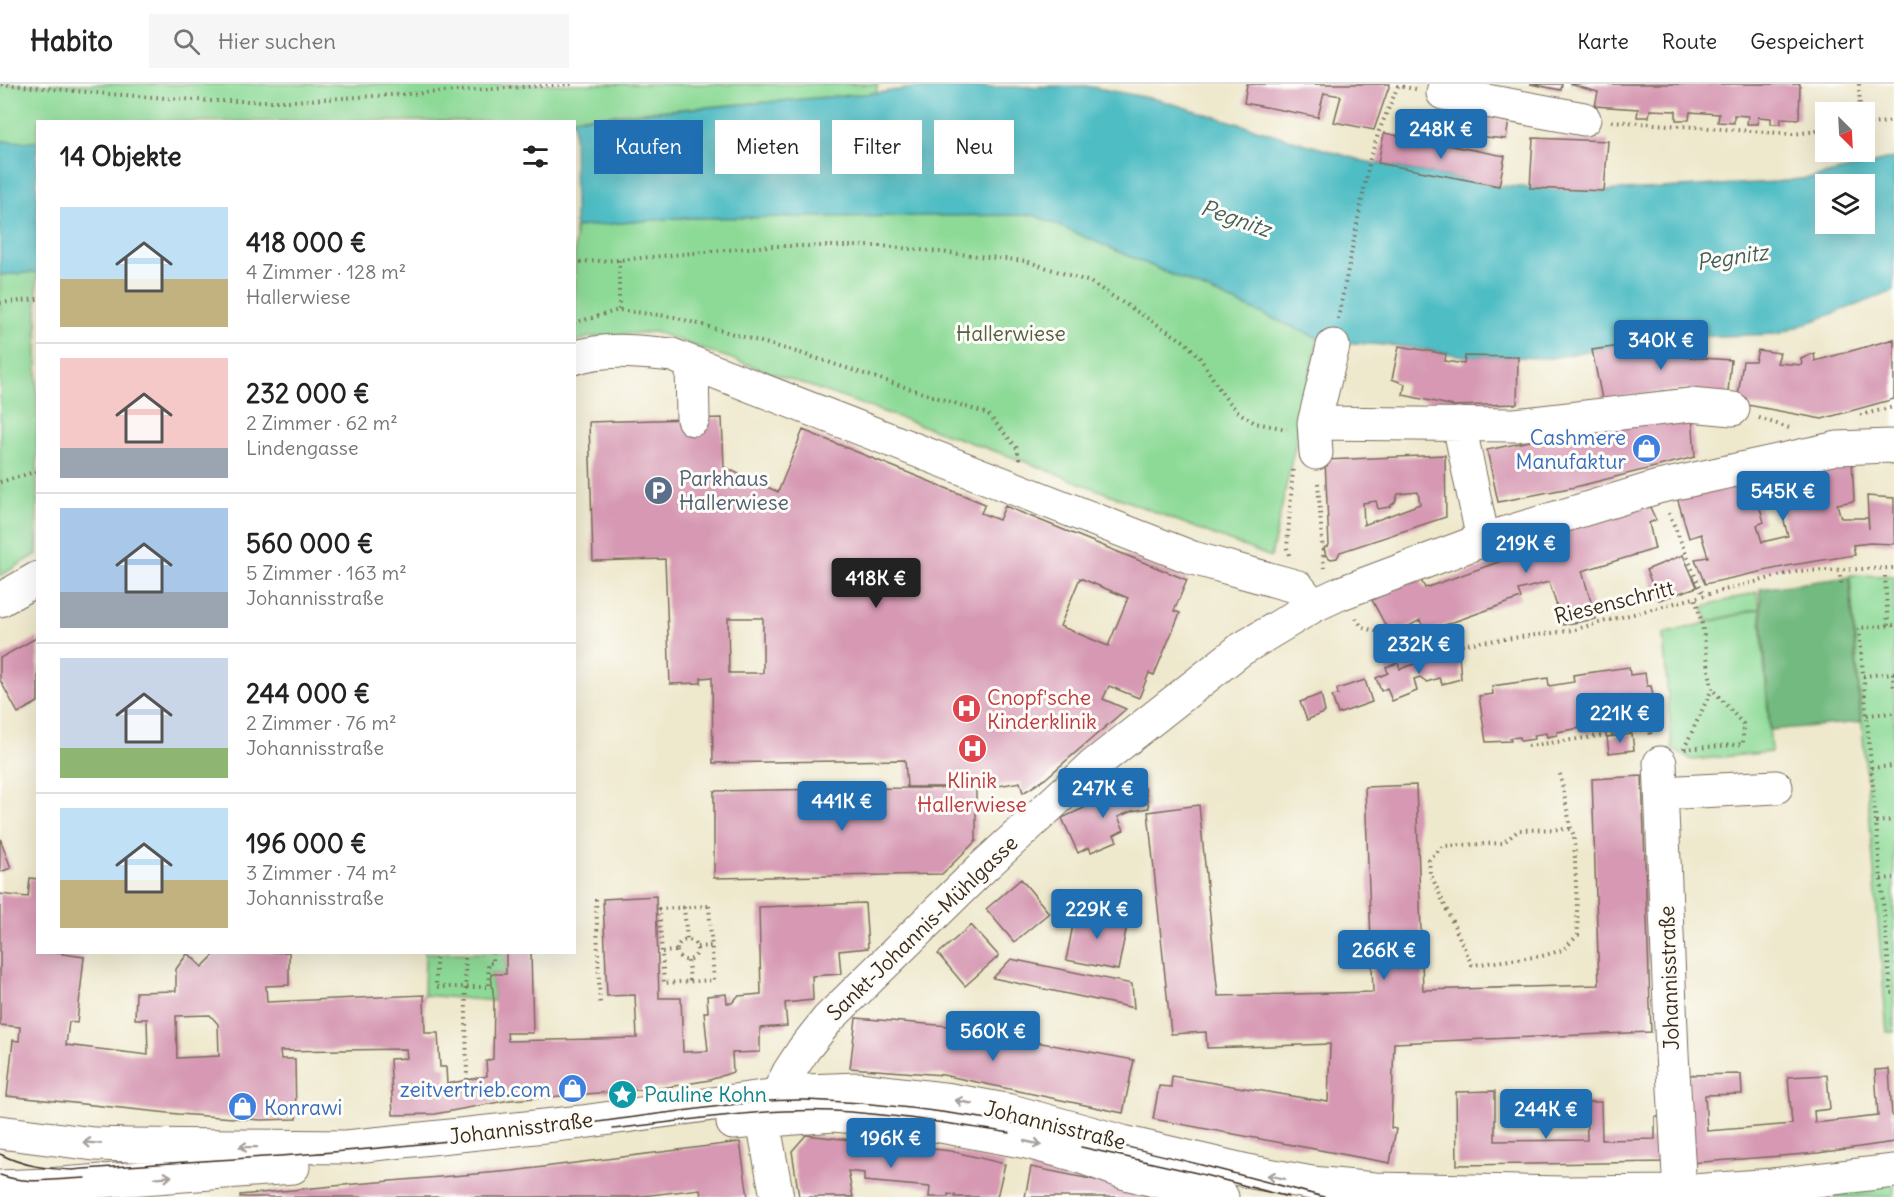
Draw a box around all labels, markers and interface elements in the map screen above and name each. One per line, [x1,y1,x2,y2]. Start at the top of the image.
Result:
search box [149,14,569,68]
text: Habito [30,23,113,59]
icon: search [170,25,203,58]
text: Hier suchen [218,27,336,55]
text: Karte [1577,28,1629,55]
text: Route [1662,28,1717,55]
text: Gespeichert [1750,28,1864,55]
north arrow [1815,102,1875,162]
map controls [1815,102,1875,234]
pin: 248K € [1392,109,1490,160]
text: 248K € [1409,116,1473,141]
chip: Kaufen [594,120,703,174]
chip: Mieten [715,120,820,174]
chip: Filter [832,120,922,174]
chip: Neu [934,120,1014,174]
text: 14 Objekte [60,140,182,173]
icon: filters [519,140,552,173]
button: layers [1815,174,1875,234]
water label: Pegnitz [1197,193,1277,244]
text: 418 000 € [246,226,366,259]
icon: home [108,231,180,303]
water label: Pegnitz [1694,237,1772,276]
text: 4 Zimmer · 128 m² [246,259,406,284]
text: Hallerwiese [246,284,351,309]
park label: Hallerwiese [956,320,1066,347]
pin: 340K € [1612,320,1710,371]
text: 340K € [1628,327,1694,352]
text: 232 000 € [246,377,370,410]
icon: home [108,382,180,454]
text: 2 Zimmer · 62 m² [246,410,398,435]
place label: Cashmere Manufaktur [1516,424,1626,475]
shop icon: Cashmere Manufaktur [1631,433,1663,465]
text: Lindengasse [246,435,359,460]
place label: Parkhaus Hallerwiese [679,465,789,516]
pin: 545K € [1734,471,1832,522]
parking icon: Parkhaus Hallerwiese [642,474,674,506]
text: 545K € [1751,478,1815,503]
pin: 219K € [1477,523,1575,574]
text: 560 000 € [246,527,373,560]
text: 219K € [1496,530,1556,555]
icon: home [108,532,180,604]
pin: 418K € [827,558,925,609]
text: 5 Zimmer · 163 m² [246,560,407,585]
text: 418K € [846,565,906,590]
street label: Riesenschritt [1551,574,1677,630]
text: Johannisstraße [246,585,384,610]
pin: 232K € [1370,624,1468,675]
text: 232K € [1387,631,1451,656]
text: 244 000 € [246,677,370,710]
icon: home [108,682,180,754]
place label: Cnopf'sche Kinderklinik [987,684,1097,735]
hospital icon: Cnopf'sche Kinderklinik [950,693,982,725]
pin: 221K € [1571,693,1669,744]
text: 221K € [1590,700,1650,725]
text: 2 Zimmer · 76 m² [246,710,396,735]
hospital icon: Klinik Hallerwiese [956,733,988,765]
text: Johannisstraße [246,735,384,760]
place label: Klinik Hallerwiese [917,767,1027,818]
pin: 247K € [1054,768,1152,819]
text: 247K € [1072,775,1134,800]
pin: 441K € [793,781,891,832]
text: 441K € [812,788,872,813]
text: 196 000 € [246,827,367,860]
street label: Sankt-Johannis-Mühlgasse [821,830,1023,1026]
icon: home [108,832,180,904]
text: 3 Zimmer · 74 m² [246,860,397,885]
text: Johannisstraße [246,885,384,910]
pin: 229K € [1048,889,1146,940]
text: 229K € [1065,896,1129,921]
street label: Johannisstraße [1653,905,1685,1051]
pin: 266K € [1335,930,1433,981]
text: 266K € [1352,937,1416,962]
pin: 560K € [944,1011,1042,1062]
text: 560K € [960,1018,1026,1043]
shop icon: zeitvertrieb.com [556,1073,588,1105]
place label: zeitvertrieb.com [400,1076,551,1103]
place icon: Pauline Kohn [607,1078,639,1110]
place label: Pauline Kohn [644,1081,767,1108]
pin: 244K € [1497,1089,1595,1140]
shop icon: Konrawi [227,1091,259,1123]
place label: Konrawi [264,1094,342,1121]
street label: Johannisstraße [981,1094,1129,1156]
one-way arrow [954,1096,974,1107]
text: 244K € [1514,1096,1578,1121]
street label: Johannisstraße [447,1106,595,1150]
pin: 196K € [842,1118,940,1169]
text: 196K € [861,1125,921,1150]
one-way arrow [83,1138,103,1149]
one-way arrow [1023,1138,1042,1150]
one-way arrow [239,1141,259,1153]
one-way arrow [153,1171,173,1182]
one-way arrow [1266,1171,1286,1182]

